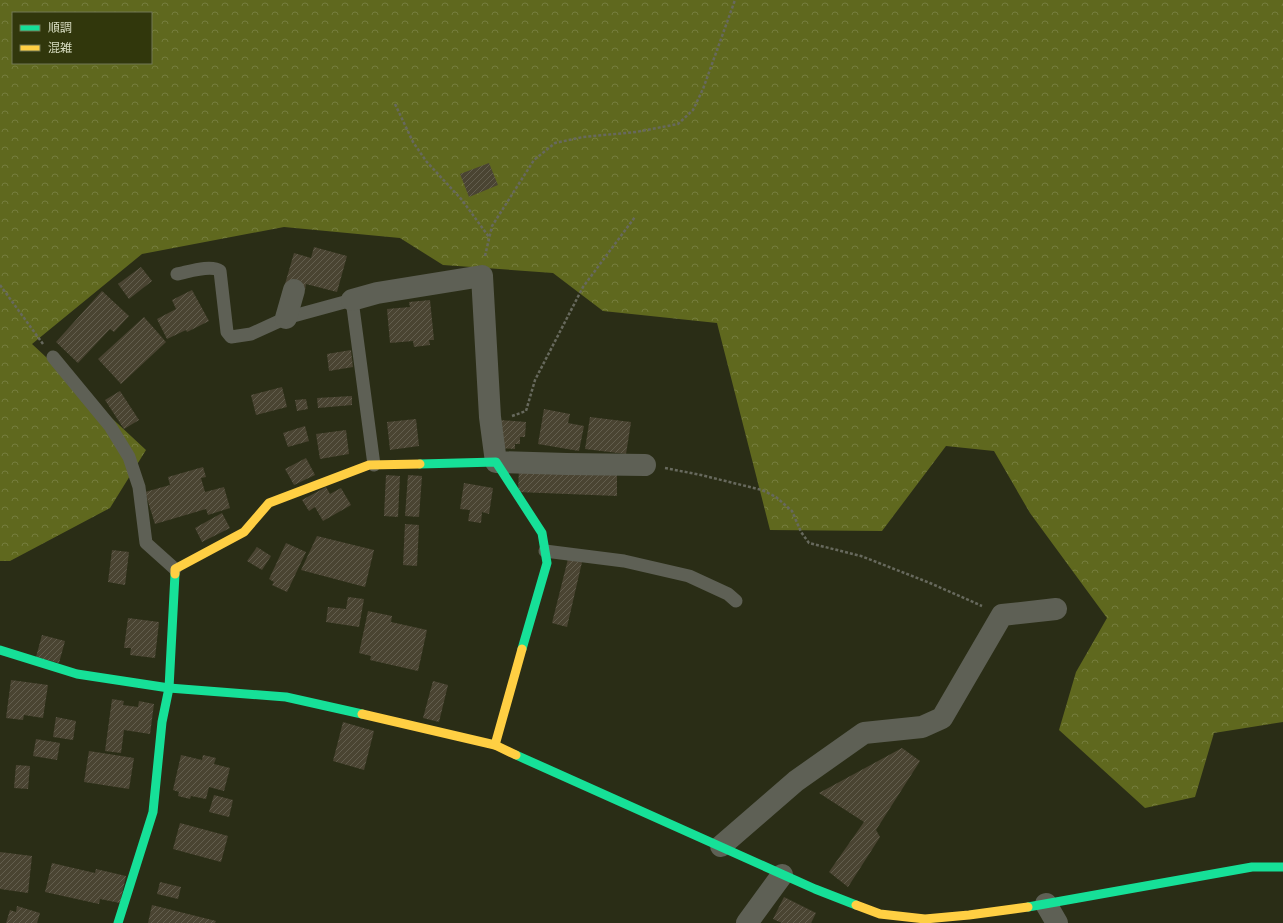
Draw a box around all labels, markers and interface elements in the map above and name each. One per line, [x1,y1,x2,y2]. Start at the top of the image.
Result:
legend [12,12,152,64]
text: 順調 [48,21,72,35]
text: 混雑 [48,41,72,55]

